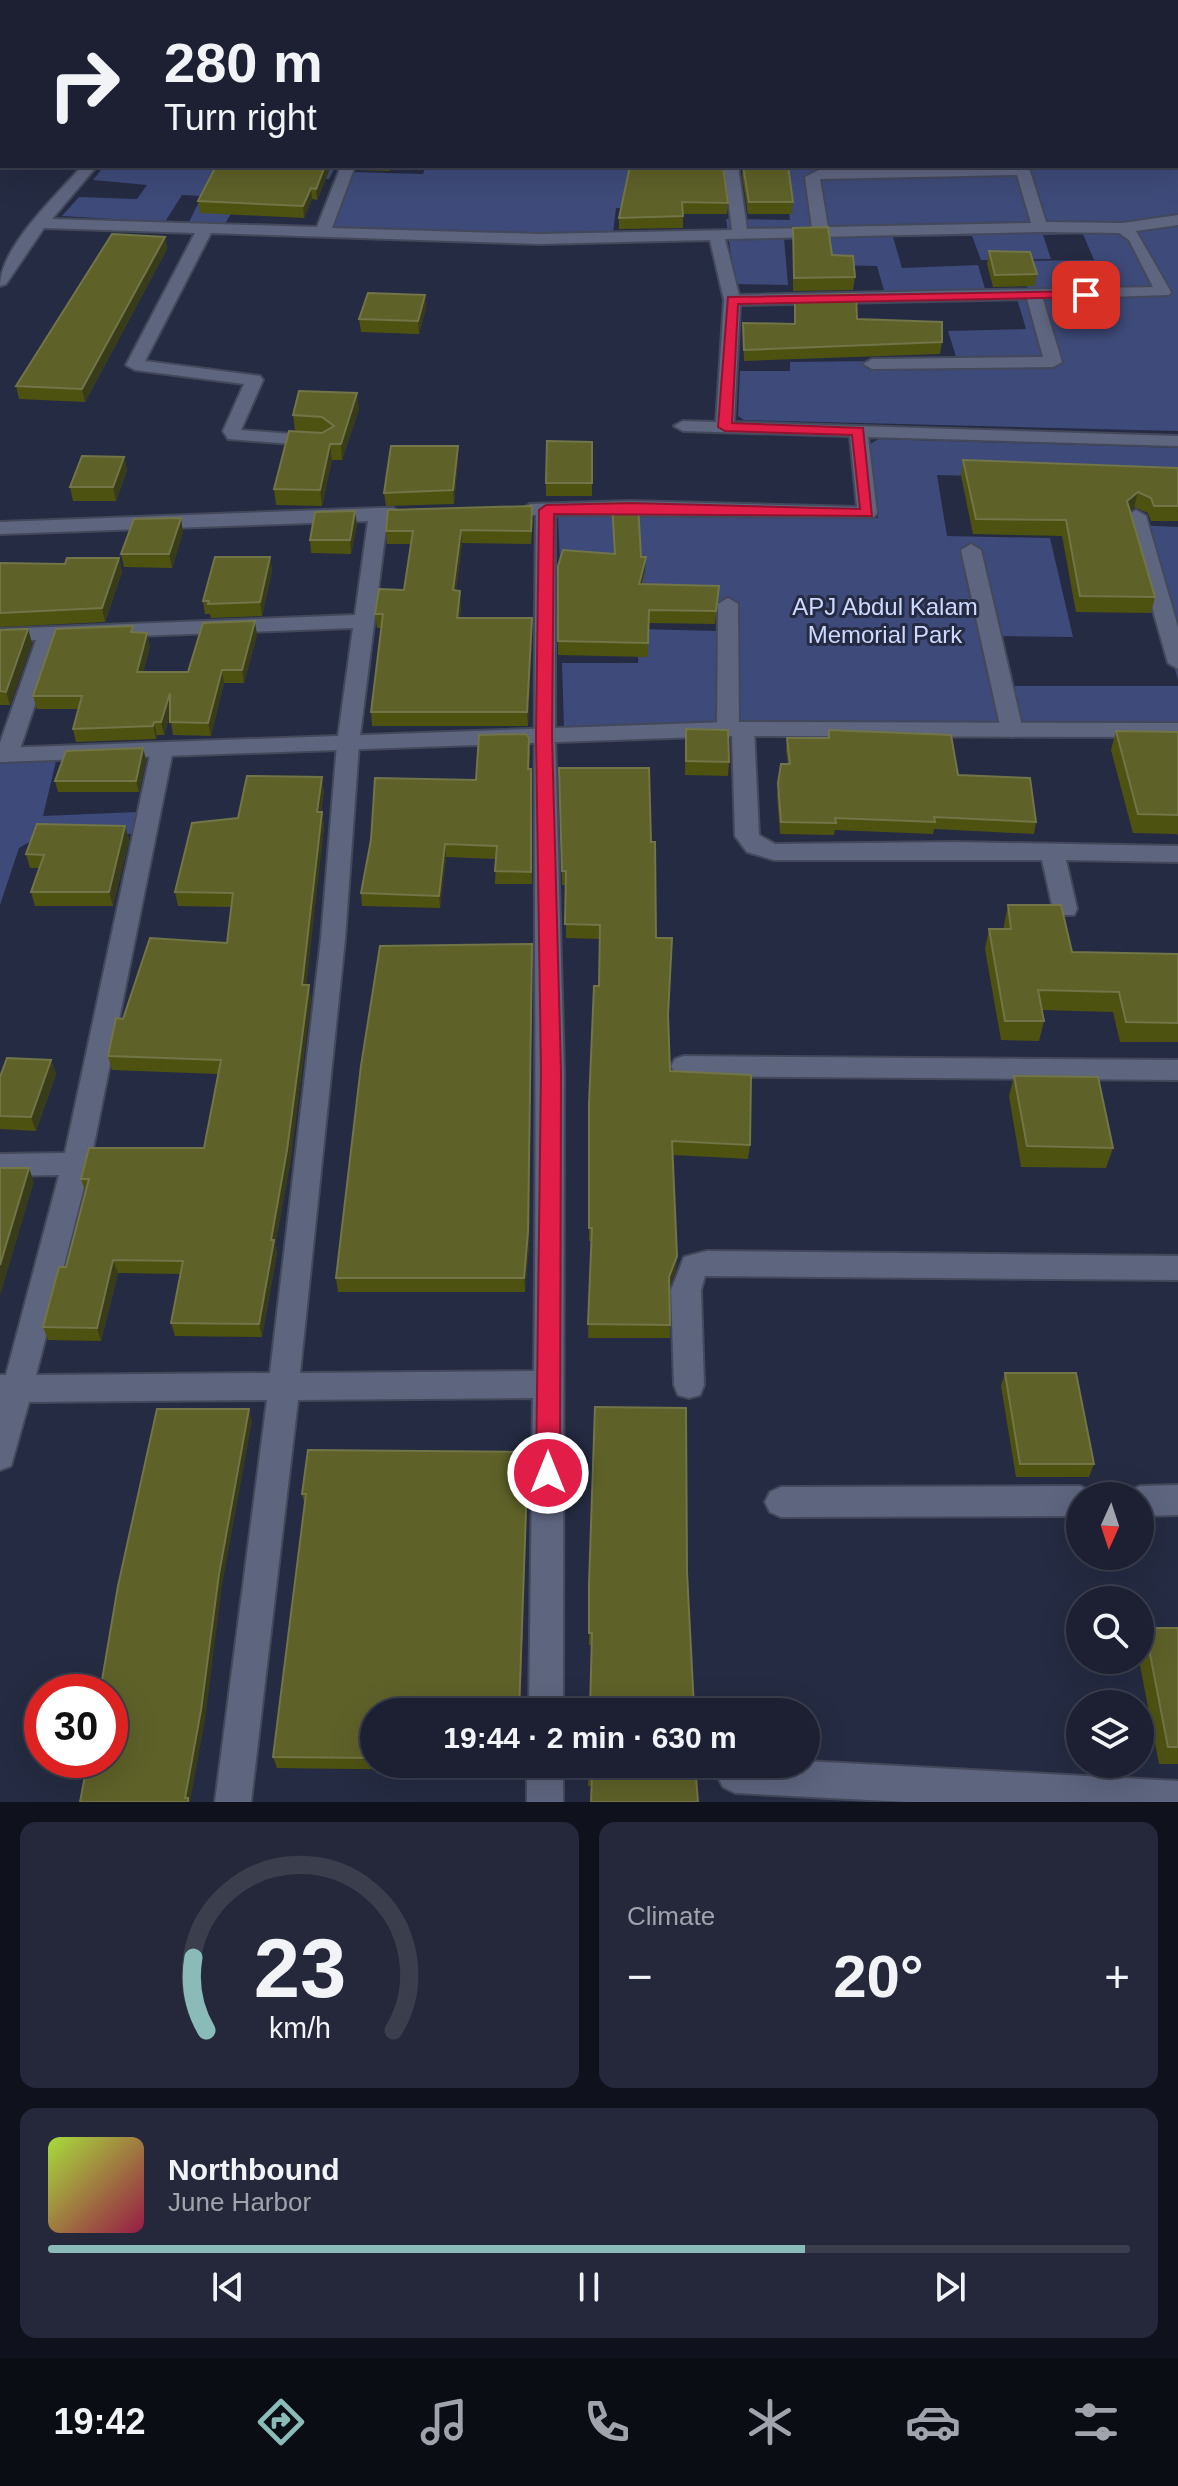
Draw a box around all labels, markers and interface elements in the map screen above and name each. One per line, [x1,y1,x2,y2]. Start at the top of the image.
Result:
text: 280 m [164,31,323,94]
icon: right [32,32,136,136]
text: Turn right [164,97,317,138]
pin [1052,261,1120,329]
icon: arrive [1064,273,1108,317]
park label: APJ Abdul Kalam Memorial Park [792,593,978,648]
position arrow [506,1431,590,1515]
north arrow [1066,1482,1154,1570]
map controls [1066,1482,1154,1778]
button: search [1066,1586,1154,1674]
speed limit sign: 30 [24,1674,128,1778]
button: layers [1066,1690,1154,1778]
text: 19:44 · 2 min · 630 m [443,1721,737,1754]
text: Climate [627,1901,715,1931]
text: 23 [253,1922,346,2015]
text: 20° [833,1943,924,2010]
text: − [627,1952,653,2001]
text: + [1104,1952,1130,2001]
text: km/h [269,2012,330,2044]
text: Northbound [168,2153,340,2186]
text: June Harbor [168,2187,311,2217]
icon: previous [206,2265,250,2309]
icon: pause [567,2265,611,2309]
icon: next [928,2265,972,2309]
icon: directions [253,2394,309,2450]
icon: music [416,2394,472,2450]
icon: phone [579,2394,635,2450]
icon: climate [742,2394,798,2450]
icon: car [905,2394,961,2450]
icon: filters [1068,2394,1124,2450]
text: 19:42 [54,2401,146,2442]

